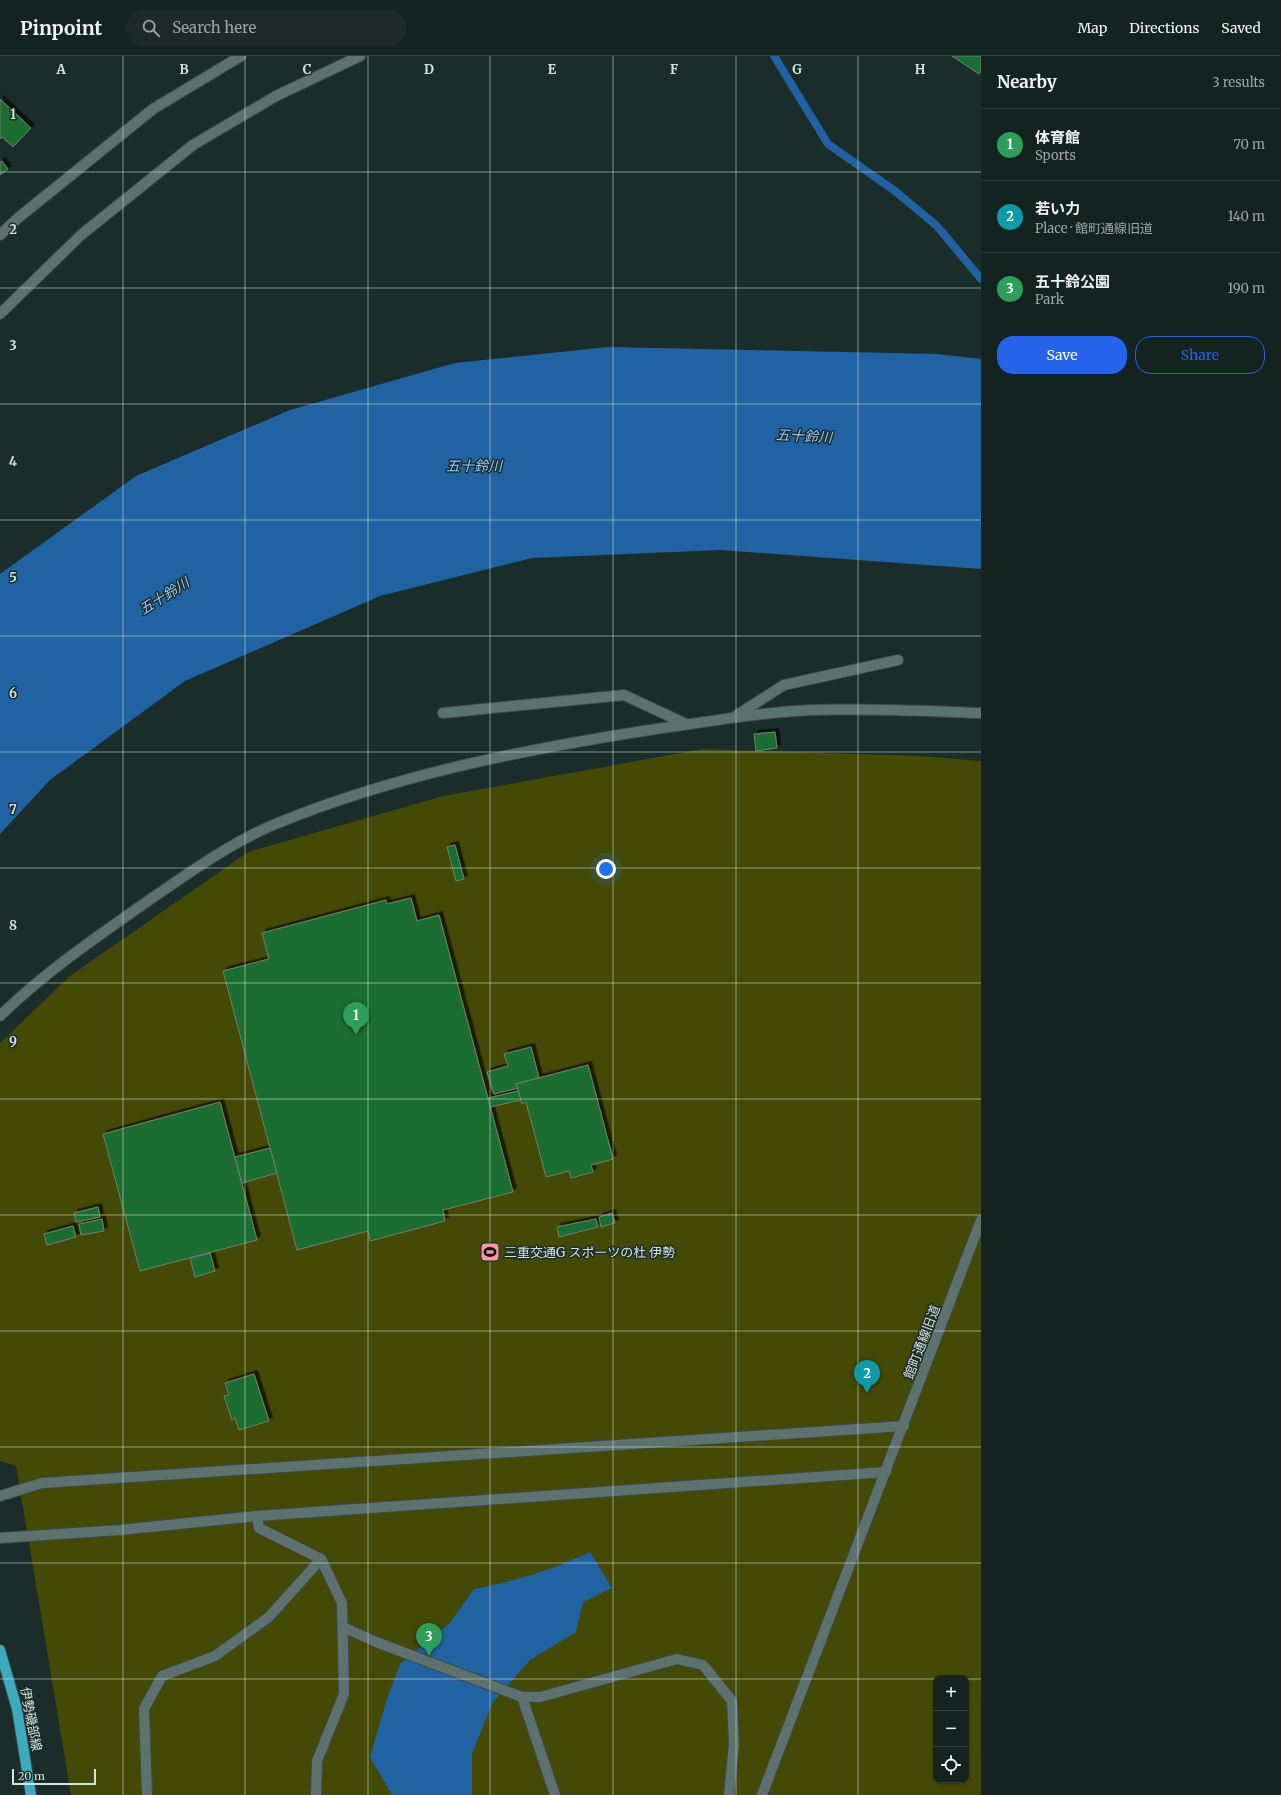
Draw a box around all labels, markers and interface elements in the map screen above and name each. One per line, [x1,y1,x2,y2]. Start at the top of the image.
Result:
search box [126,10,406,46]
text: Pinpoint [20,16,102,40]
icon: search [140,17,162,39]
text: Search here [172,18,256,37]
text: Map [1077,19,1107,37]
text: Directions [1129,19,1199,37]
text: Saved [1221,19,1261,37]
text: A [55,61,66,78]
text: B [179,61,189,78]
text: C [303,61,312,78]
text: D [424,61,434,78]
text: E [548,61,557,78]
text: F [670,61,678,78]
text: G [792,61,802,78]
text: H [915,61,926,78]
text: Nearby [997,71,1057,93]
text: 3 results [1212,74,1265,91]
text: 1 [10,106,16,123]
text: 体育館 [1035,128,1080,147]
text: 1 [1007,136,1013,153]
text: 70 m [1234,136,1265,153]
text: Sports [1035,147,1076,164]
text: 若い力 [1035,199,1080,218]
text: 2 [1006,208,1014,225]
text: 140 m [1228,208,1265,225]
text: Place · 館町通線旧道 [1035,220,1153,237]
text: 2 [9,221,17,238]
text: 五十鈴公園 [1035,272,1110,291]
text: 3 [1006,280,1014,297]
text: 190 m [1228,280,1265,297]
text: Park [1035,291,1064,308]
button: Save [997,336,1127,374]
button: Share [1135,336,1265,374]
text: 3 [9,337,17,354]
water label: 五十鈴川 [776,426,834,447]
text: 4 [9,453,18,470]
water label: 五十鈴川 [446,457,504,475]
text: 5 [9,569,17,586]
water label: 五十鈴川 [135,572,194,618]
text: 6 [9,685,17,702]
text: 7 [9,801,17,818]
your location [596,859,616,879]
text: 8 [9,917,17,934]
pin: 1 [343,1002,369,1035]
text: 9 [9,1033,17,1050]
sports icon: 三重交通G スポーツの杜 伊勢 [479,1241,501,1263]
place label: 三重交通G スポーツの杜 伊勢 [504,1244,675,1261]
street label: 館町通線旧道 [900,1303,944,1381]
pin: 2 [854,1360,880,1393]
pin: 3 [416,1623,442,1656]
map controls [933,1675,969,1783]
button: + [933,1675,969,1711]
street label: 伊勢磯部線 [16,1685,46,1753]
button: − [933,1711,969,1747]
button: locate [933,1747,969,1783]
scale bar [12,1767,96,1786]
text: 20 m [18,1769,45,1783]

